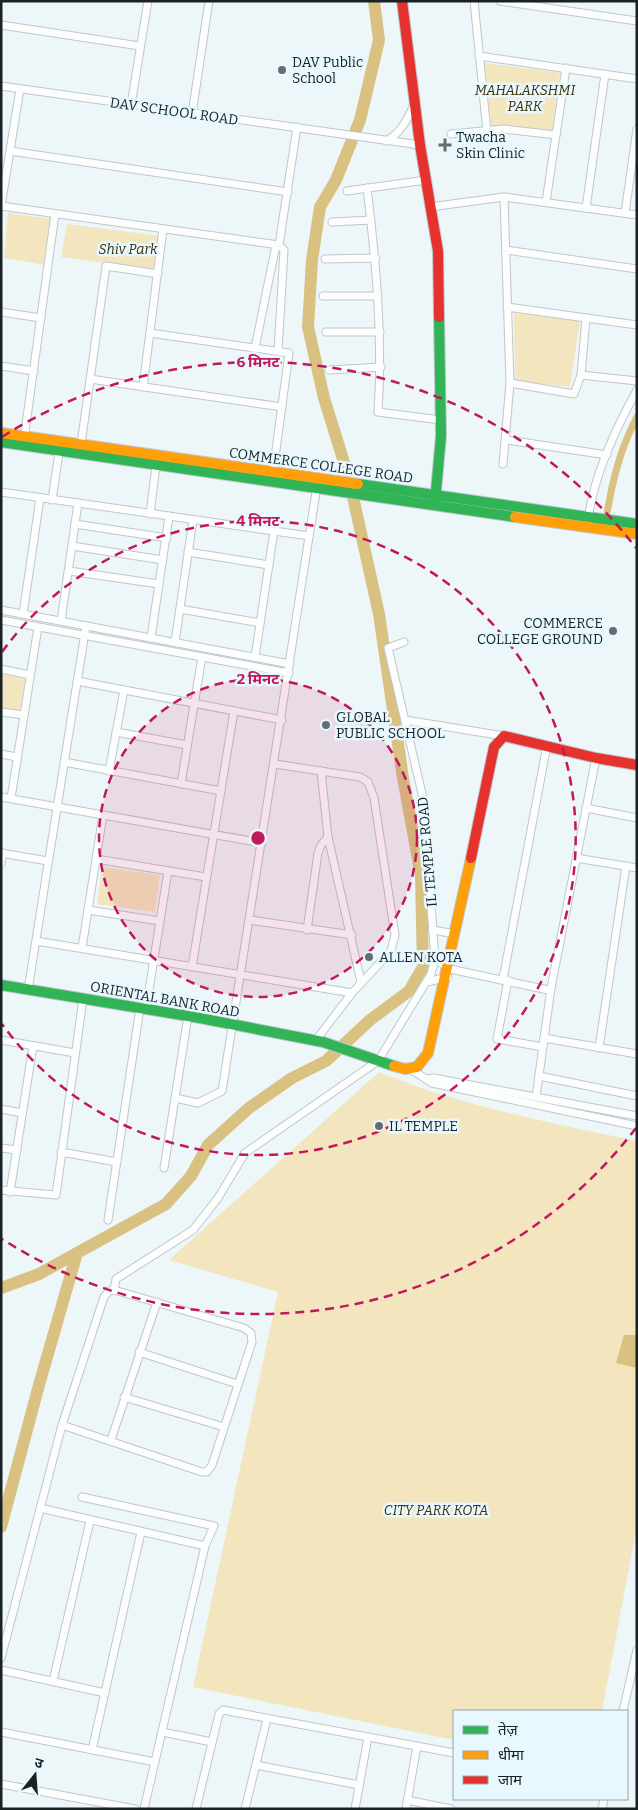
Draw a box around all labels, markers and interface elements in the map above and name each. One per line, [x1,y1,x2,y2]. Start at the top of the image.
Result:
place label: DAV Public School [292,54,363,87]
marker: DAV Public School [276,64,288,76]
park label: MAHALAKSHMI PARK [475,82,576,115]
street label: DAV SCHOOL ROAD [109,94,239,129]
place label: Twacha Skin Clinic [456,129,525,162]
marker: Twacha Skin Clinic [438,138,452,152]
park label: Shiv Park [98,241,158,258]
text: 6 मिनट [236,353,280,371]
street label: COMMERCE COLLEGE ROAD [228,444,414,487]
text: 4 मिनट [236,512,281,530]
place label: COMMERCE COLLEGE GROUND [477,615,603,648]
marker: COMMERCE COLLEGE GROUND [607,625,619,637]
text: 2 मिनट [237,670,280,688]
place label: GLOBAL PUBLIC SCHOOL [336,709,445,742]
marker: GLOBAL PUBLIC SCHOOL [320,719,332,731]
street label: IL TEMPLE ROAD [414,796,441,908]
centre of rings [249,829,267,847]
place label: ALLEN KOTA [379,949,463,966]
marker: ALLEN KOTA [363,951,375,963]
street label: ORIENTAL BANK ROAD [89,978,241,1021]
place label: IL TEMPLE [389,1118,458,1135]
marker: IL TEMPLE [373,1120,385,1132]
park label: CITY PARK KOTA [384,1502,488,1519]
legend [453,1710,628,1800]
text: तेज़ [498,1721,519,1739]
text: धीमा [498,1746,525,1764]
north arrow [10,1750,60,1800]
text: उ [32,1754,46,1773]
text: जाम [498,1771,523,1789]

